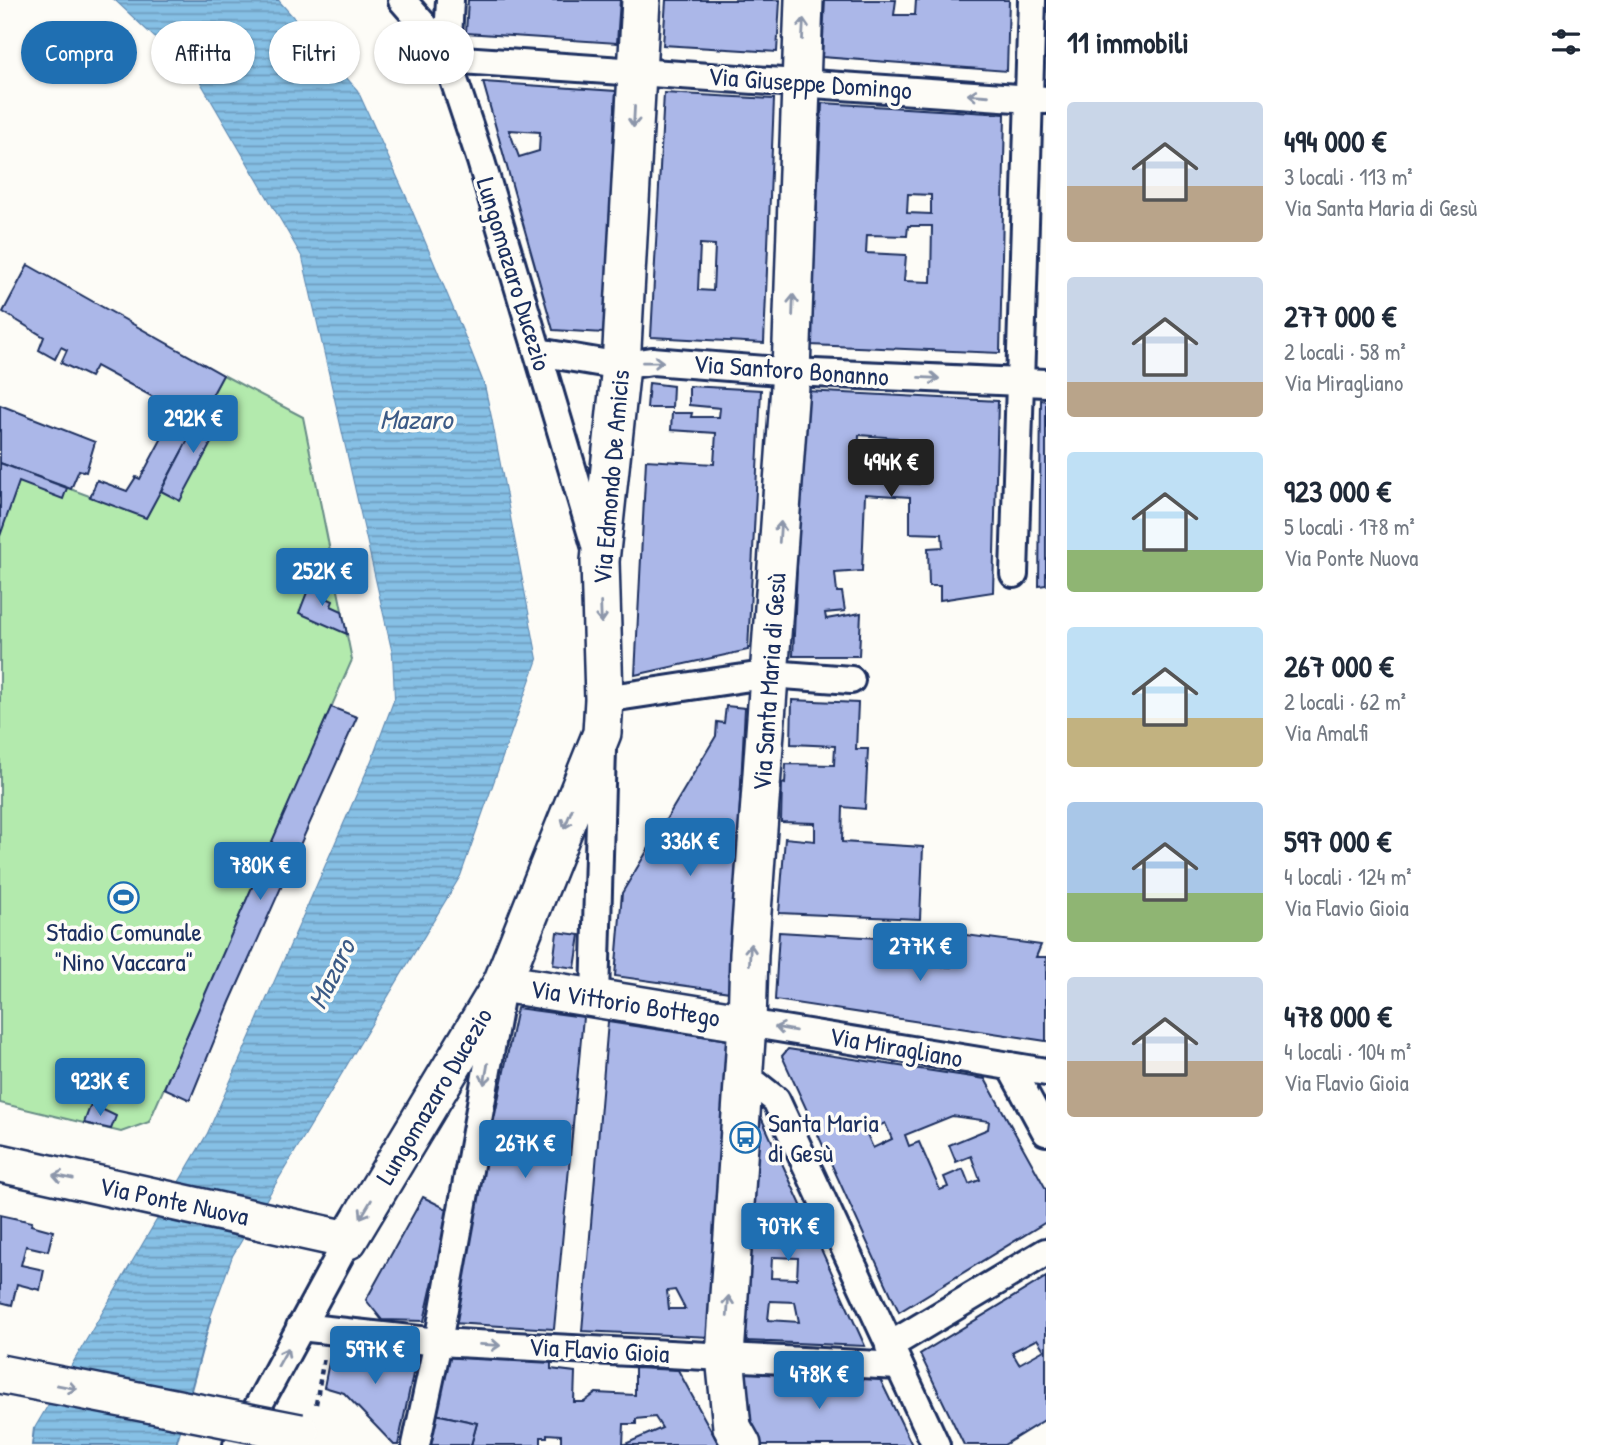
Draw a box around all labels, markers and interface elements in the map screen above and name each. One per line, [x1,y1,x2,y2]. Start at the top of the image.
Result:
one-way arrow [796,17,809,40]
chip: Compra [21,21,137,84]
chip: Affitta [151,21,255,84]
chip: Filtri [269,21,360,84]
chip: Nuovo [374,21,474,84]
text: 11 immobili [1067,22,1189,62]
icon: filters [1547,23,1585,61]
street label: Via Giuseppe Domingo [707,58,913,107]
one-way arrow [967,88,990,101]
one-way arrow [628,105,641,128]
text: 494 000 € [1284,121,1386,161]
icon: home [1123,130,1207,214]
text: 3 locali · 113 m² [1284,161,1413,192]
street label: Lungomazaro Ducezio [468,173,560,375]
text: Via Santa Maria di Gesù [1284,192,1477,223]
one-way arrow [787,294,800,317]
text: 277 000 € [1284,296,1396,336]
icon: home [1123,305,1207,389]
text: 2 locali · 58 m² [1284,336,1406,367]
street label: Via Santoro Bonanno [692,345,890,394]
one-way arrow [642,356,665,369]
text: Via Miragliano [1284,367,1403,398]
street label: Via Edmondo De Amicis [584,368,637,586]
one-way arrow [917,372,940,385]
pin: 292K € [136,396,250,455]
water label: Mazaro [380,400,454,438]
text: 292K € [164,402,222,433]
pin: 494K € [834,440,948,499]
text: 494K € [864,446,918,477]
text: 923 000 € [1284,471,1391,511]
icon: home [1123,480,1207,564]
text: 5 locali · 178 m² [1284,511,1415,542]
one-way arrow [774,521,787,544]
text: Via Ponte Nuova [1284,542,1418,573]
pin: 252K € [265,548,379,608]
text: 252K € [292,555,352,586]
street label: Via Santa Maria di Gesù [743,572,794,792]
one-way arrow [594,601,608,624]
text: 267 000 € [1284,646,1393,686]
icon: home [1123,655,1207,739]
text: 2 locali · 62 m² [1284,686,1406,717]
text: Via Amalfi [1284,717,1368,748]
one-way arrow [560,808,573,830]
pin: 336K € [633,818,747,878]
text: 597 000 € [1284,821,1391,861]
text: 336K € [661,825,719,856]
icon: home [1123,830,1207,914]
pin: 780K € [203,842,317,902]
text: 780K € [230,849,290,880]
text: 4 locali · 124 m² [1284,861,1412,892]
sports icon: Stadio Comunale "Nino Vaccara" [107,880,141,914]
text: Via Flavio Gioia [1284,892,1409,923]
place label: Stadio Comunale "Nino Vaccara" [46,914,202,979]
pin: 277K € [863,923,977,983]
text: 277K € [889,930,951,961]
water label: Mazaro [298,931,365,1015]
one-way arrow [743,943,756,966]
street label: Via Vittorio Bottego [528,970,722,1035]
text: 478 000 € [1284,996,1392,1036]
street label: Lungomazaro Ducezio [367,1001,500,1191]
icon: home [1123,1005,1207,1089]
street label: Via Miragliano [827,1018,966,1075]
one-way arrow [774,1022,797,1035]
text: 4 locali · 104 m² [1284,1036,1411,1067]
pin: 923K € [43,1058,157,1118]
one-way arrow [479,1062,492,1085]
text: 923K € [71,1065,129,1096]
text: Via Flavio Gioia [1284,1067,1409,1098]
place label: Santa Maria di Gesù [768,1105,879,1170]
pin: 267K € [468,1120,582,1180]
bus stop icon: Santa Maria di Gesù [728,1121,762,1155]
text: 267K € [495,1127,555,1158]
street label: Via Ponte Nuova [96,1168,252,1233]
one-way arrow [52,1169,75,1183]
one-way arrow [359,1199,373,1219]
pin: 707K € [731,1204,845,1263]
text: 707K € [757,1210,819,1241]
one-way arrow [722,1295,735,1318]
pin: 597K € [318,1326,432,1386]
street label: Via Flavio Gioia [528,1328,670,1371]
text: 597K € [346,1333,404,1364]
one-way arrow [478,1338,501,1351]
one-way arrow [277,1347,290,1368]
pin: 478K € [762,1352,876,1411]
text: 478K € [790,1358,848,1389]
one-way arrow [55,1381,78,1395]

